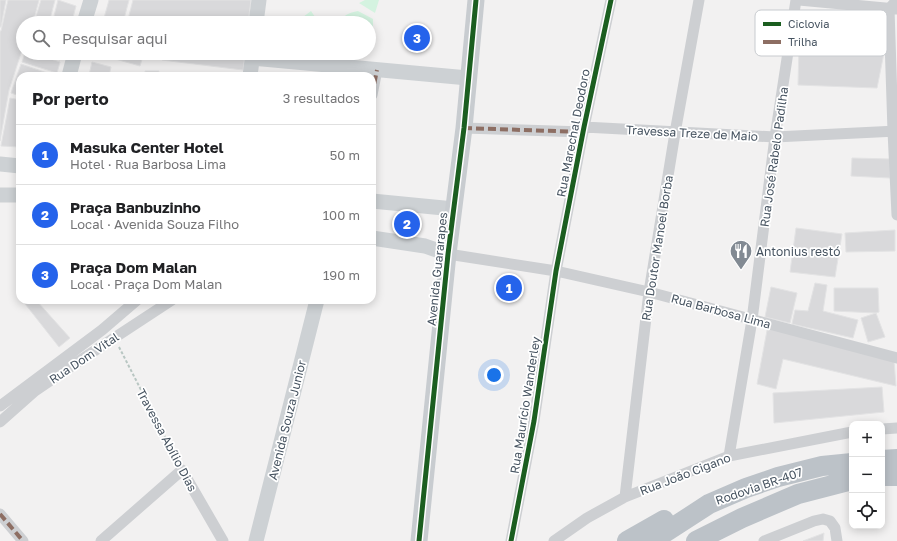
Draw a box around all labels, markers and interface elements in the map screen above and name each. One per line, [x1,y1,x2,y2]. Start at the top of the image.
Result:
legend [755,10,887,56]
search box [16,16,376,60]
text: Ciclovia [788,17,830,30]
pin: 3 [404,23,430,53]
icon: search [30,27,52,49]
text: Pesquisar aqui [62,29,167,47]
text: Trilha [788,35,818,48]
street label: Rua Marechal Deodoro [553,68,593,198]
street label: Rua José Rabelo Padilha [757,86,791,228]
text: Por perto [32,88,109,109]
text: 3 resultados [283,90,360,106]
street label: Travessa Treze de Maio [626,122,758,144]
text: Masuka Center Hotel [70,138,224,156]
text: 1 [42,147,48,163]
text: 50 m [330,147,360,163]
text: Hotel · Rua Barbosa Lima [70,156,226,172]
street label: Rua Doutor Manoel Borba [638,174,676,322]
text: Praça Banbuzinho [70,198,201,216]
text: 2 [41,207,49,223]
text: 100 m [323,207,360,223]
pin: 2 [394,209,420,239]
street label: Avenida Guararapes [424,211,450,327]
text: Local · Avenida Souza Filho [70,216,239,232]
restaurant icon: Antonius restó [728,238,754,271]
place label: Antonius restó [756,244,840,259]
text: Praça Dom Malan [70,258,197,276]
text: 3 [41,267,49,283]
text: 190 m [323,267,360,283]
pin: 1 [496,273,522,303]
text: Local · Praça Dom Malan [70,276,222,292]
street label: Rua Barbosa Lima [669,290,773,332]
street label: Rua Dom Vital [46,329,122,387]
street label: Rua Maurício Wanderley [507,335,543,475]
street label: Avenida Souza Junior [265,358,309,481]
your location [484,365,504,385]
street label: Travessa Abílio Dias [134,386,200,494]
map controls [849,421,885,529]
button: + [849,421,885,457]
street label: Rua João Cigano [638,450,732,498]
button: − [849,457,885,493]
street label: Rodovia BR-407 [713,464,805,508]
button: locate [849,493,885,529]

